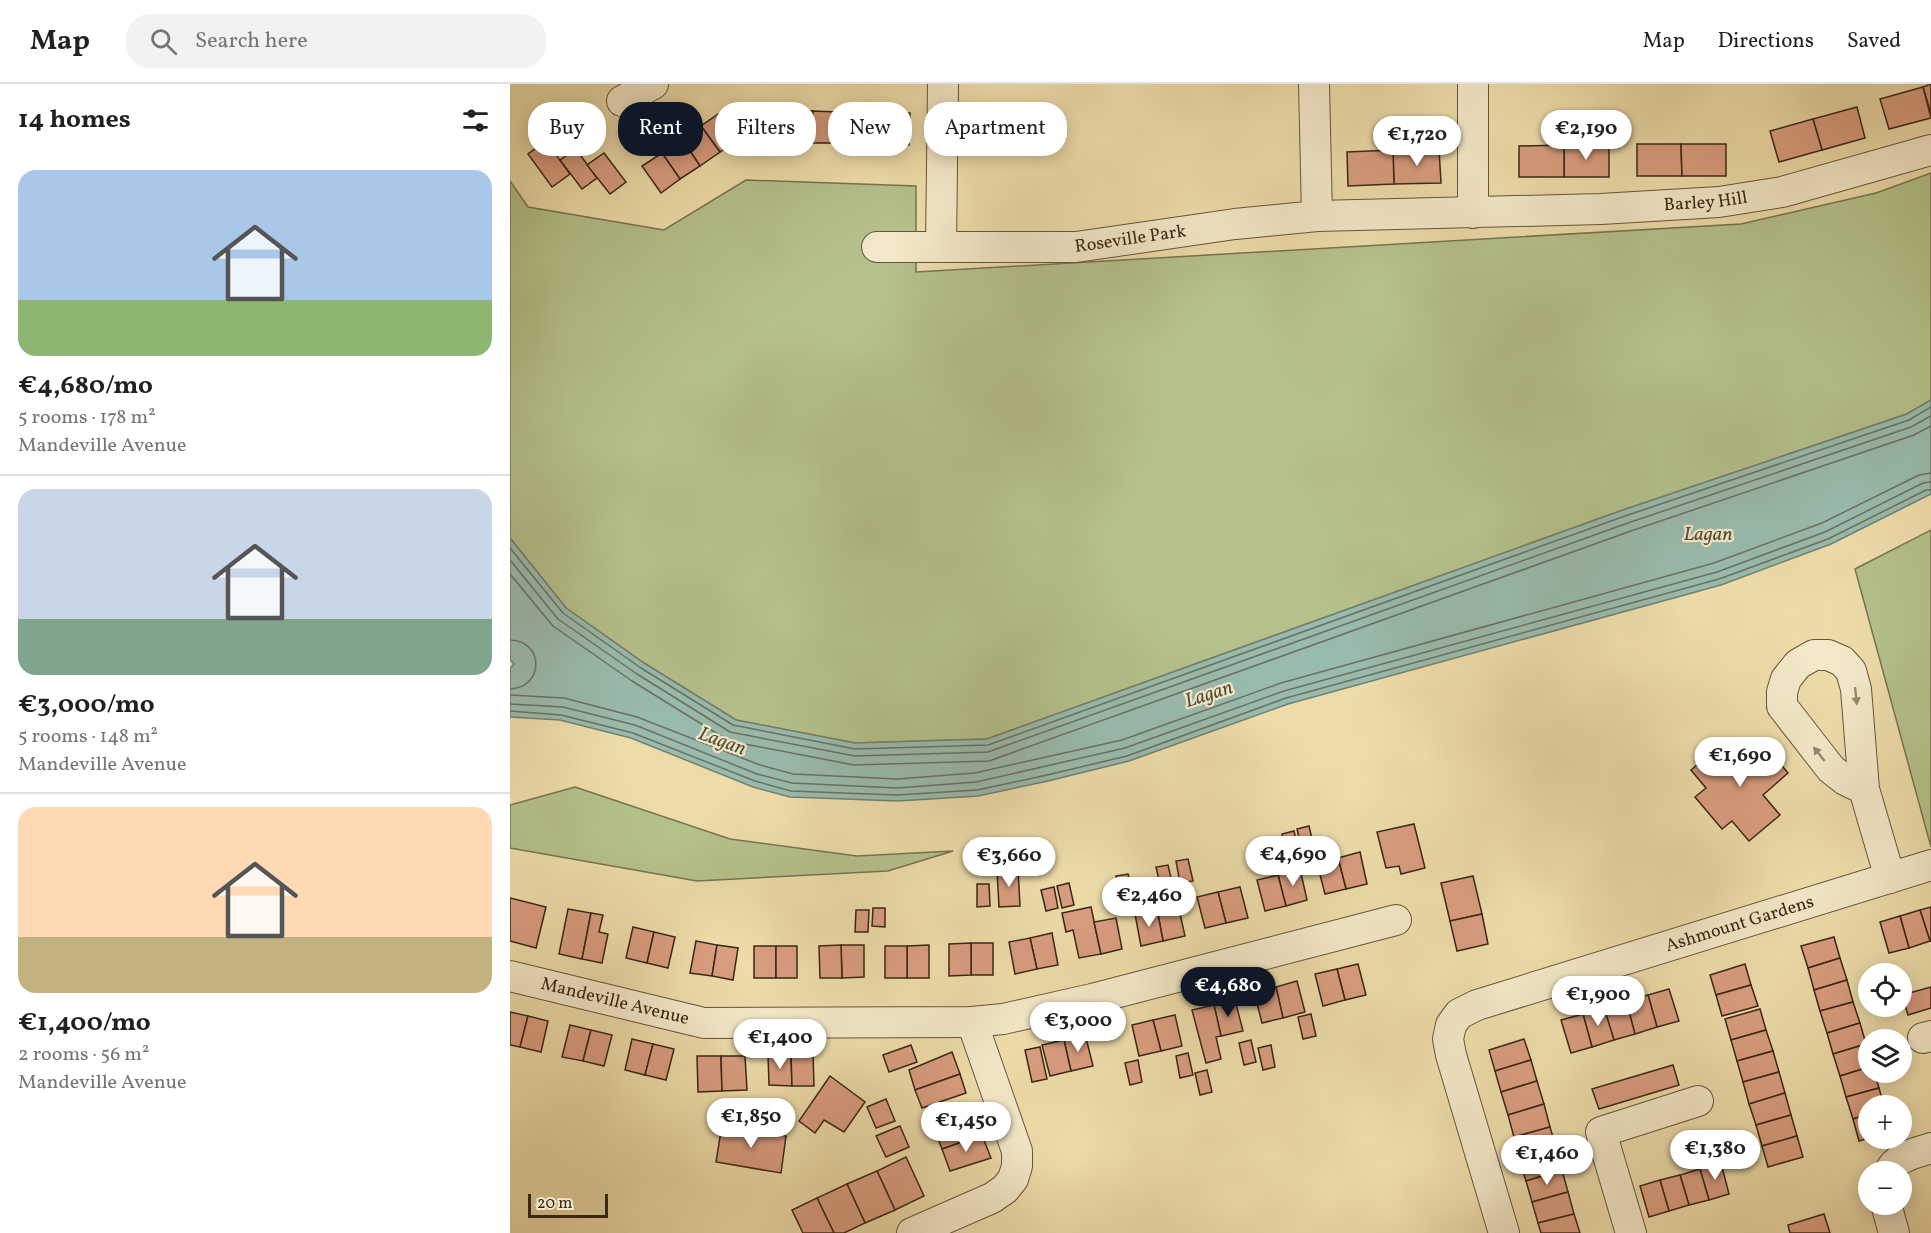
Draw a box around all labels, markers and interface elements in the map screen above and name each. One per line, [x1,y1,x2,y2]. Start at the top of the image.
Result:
search box [126,14,546,68]
text: Map [30,22,90,61]
icon: search [147,25,180,58]
text: Search here [195,26,308,57]
text: Map [1643,27,1685,56]
text: Directions [1718,27,1814,56]
text: Saved [1847,27,1901,56]
text: 14 homes [18,102,131,138]
chip: Buy [528,102,606,156]
chip: Rent [618,102,703,156]
chip: Filters [715,102,816,156]
chip: New [828,102,912,156]
chip: Apartment [924,102,1067,156]
icon: filters [459,104,492,137]
pin: €2,190 [1537,110,1635,161]
text: €2,190 [1555,115,1617,143]
pin: €1,720 [1368,116,1466,167]
text: €1,720 [1387,121,1447,149]
street label: Barley Hill [1663,185,1749,218]
icon: home [201,209,309,317]
street label: Roseville Park [1073,219,1188,260]
text: €4,680/mo [18,368,153,404]
text: 5 rooms · 178 m² [18,404,156,432]
text: Mandeville Avenue [18,432,187,460]
water label: Lagan [1683,521,1733,549]
icon: home [201,528,309,636]
water label: Lagan [1181,674,1237,716]
text: €3,000/mo [18,687,155,723]
one-way arrow [1851,687,1861,706]
water label: Lagan [694,720,750,764]
text: 5 rooms · 148 m² [18,723,158,751]
pin: €1,690 [1691,737,1789,788]
text: €1,690 [1708,742,1772,770]
one-way arrow [1813,746,1825,761]
text: Mandeville Avenue [18,751,187,779]
pin: €4,690 [1244,836,1342,887]
pin: €3,660 [960,837,1058,888]
text: €4,690 [1259,841,1327,869]
text: €3,660 [977,842,1042,870]
icon: home [201,846,309,954]
pin: €2,460 [1100,877,1198,928]
text: €2,460 [1116,882,1182,910]
street label: Ashmount Gardens [1662,889,1817,959]
map controls [1858,963,1912,1215]
button: locate [1858,963,1912,1017]
pin: €4,680 [1179,967,1277,1018]
street label: Mandeville Avenue [538,971,692,1031]
text: €4,680 [1195,972,1261,1000]
pin: €1,900 [1549,976,1647,1027]
text: €1,900 [1566,981,1630,1009]
pin: €3,000 [1029,1002,1127,1053]
text: €1,400/mo [18,1005,151,1041]
text: €3,000 [1044,1007,1112,1035]
pin: €1,400 [731,1019,829,1070]
text: €1,400 [747,1024,813,1052]
button: layers [1858,1029,1912,1083]
text: 2 rooms · 56 m² [18,1041,149,1069]
text: Mandeville Avenue [18,1069,187,1097]
button: + [1858,1095,1912,1149]
pin: €1,850 [702,1098,800,1149]
pin: €1,450 [917,1102,1015,1153]
text: €1,850 [721,1103,781,1131]
text: €1,450 [935,1107,997,1135]
pin: €1,380 [1666,1130,1764,1181]
pin: €1,460 [1498,1135,1596,1186]
text: €1,380 [1684,1135,1746,1163]
text: €1,460 [1515,1140,1579,1168]
button: − [1858,1161,1912,1215]
scale bar [528,1191,608,1218]
text: 20 m [537,1193,572,1215]

